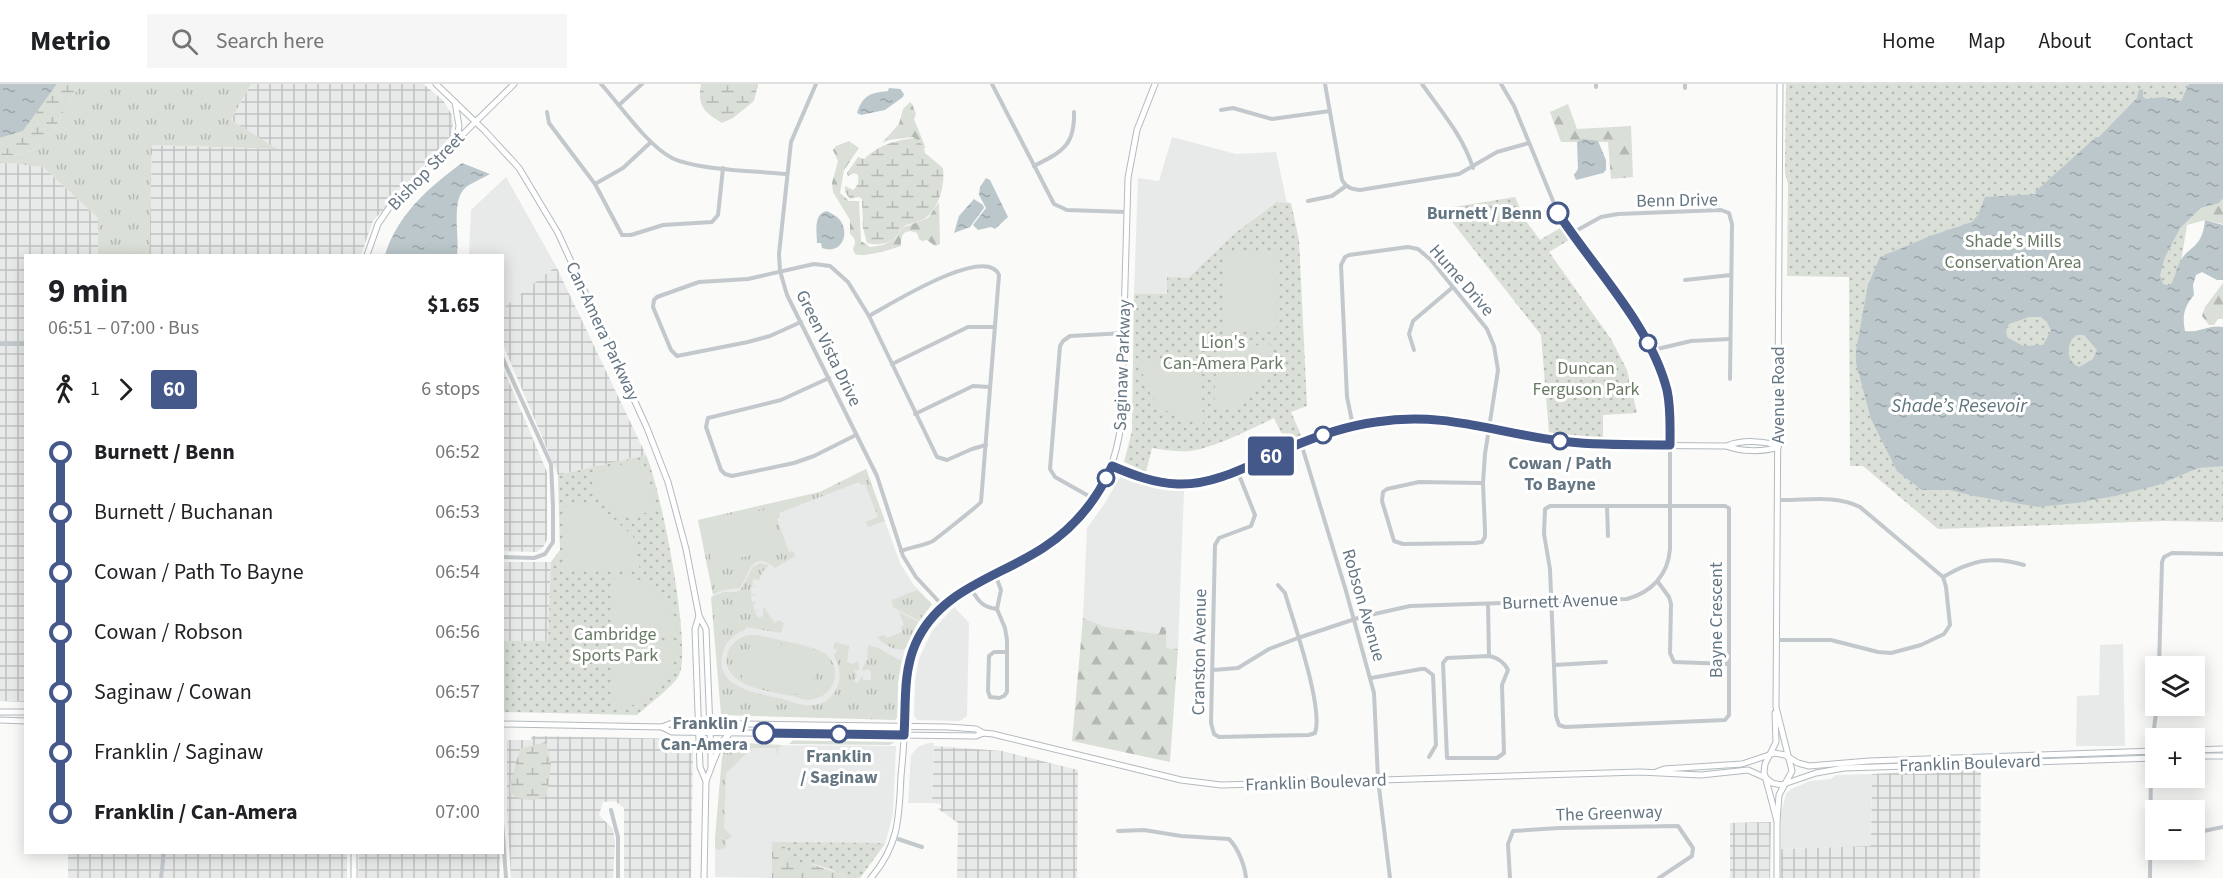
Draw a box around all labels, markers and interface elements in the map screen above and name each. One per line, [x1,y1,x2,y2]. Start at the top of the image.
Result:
search box [147,14,567,68]
text: Metrio [30,21,111,61]
icon: search [168,25,201,58]
text: Search here [216,25,324,57]
text: Home [1882,26,1935,56]
text: Map [1968,26,2006,56]
text: About [2039,26,2091,56]
text: Contact [2124,26,2193,56]
street label: Bishop Street [382,126,470,216]
street label: Benn Drive [1636,187,1718,214]
place label: Burnett / Benn [1427,201,1542,226]
marker: Burnett / Benn [1547,202,1569,224]
park label: Shade’s Mills Conservation Area [1944,229,2082,275]
street label: Hume Drive [1423,239,1500,322]
street label: Can-Amera Parkway [559,258,646,405]
text: 9 min [48,268,128,315]
street label: Green Vista Drive [790,286,868,411]
text: $1.65 [427,289,480,321]
street label: Saginaw Parkway [1108,298,1137,431]
text: 06:51 – 07:00 · Bus [48,314,199,342]
park label: Lion's Can-Amera Park [1163,330,1283,376]
unlabelled marker [1639,334,1657,352]
street label: Avenue Road [1766,346,1791,444]
park label: Duncan Ferguson Park [1533,356,1640,402]
icon: walk [48,373,81,406]
icon: forward [109,373,142,406]
text: 60 [163,374,185,404]
text: 1 [90,375,100,403]
text: 6 stops [421,375,480,403]
water label: Shade’s Resevoir [1891,392,2028,420]
unlabelled marker [1314,426,1332,444]
marker: Cowan / Path To Bayne [1551,432,1569,450]
text: Burnett / Benn [94,436,235,468]
line badge: 60 [1244,436,1298,476]
text: 06:52 [435,438,480,466]
text: 60 [1260,441,1282,471]
place label: Cowan / Path To Bayne [1508,451,1612,497]
unlabelled marker [1097,469,1115,487]
text: Burnett / Buchanan [94,496,273,528]
text: 06:53 [435,498,480,526]
street label: Robson Avenue [1336,546,1392,664]
text: Cowan / Path To Bayne [94,556,304,588]
text: 06:54 [435,558,480,586]
street label: Bayne Crescent [1704,562,1729,678]
street label: Burnett Avenue [1502,587,1619,616]
street label: Cranston Avenue [1186,588,1213,716]
text: Cowan / Robson [94,616,243,648]
text: 06:56 [435,618,480,646]
park label: Cambridge Sports Park [572,622,658,668]
map controls [2145,656,2205,860]
button: layers [2145,656,2205,716]
text: Saginaw / Cowan [94,676,252,708]
text: 06:57 [435,678,480,706]
place label: Franklin / Can-Amera [661,711,748,757]
marker: Franklin / Can-Amera [753,722,775,744]
marker: Franklin / Saginaw [830,725,848,743]
button: + [2145,728,2205,788]
text: Franklin / Saginaw [94,736,263,768]
text: 06:59 [435,738,480,766]
place label: Franklin / Saginaw [800,744,878,790]
street label: Franklin Boulevard [1899,749,2041,778]
street label: Franklin Boulevard [1245,768,1387,797]
text: Franklin / Can-Amera [94,796,298,828]
text: 07:00 [435,798,480,826]
street label: The Greenway [1555,799,1664,828]
button: − [2145,800,2205,860]

